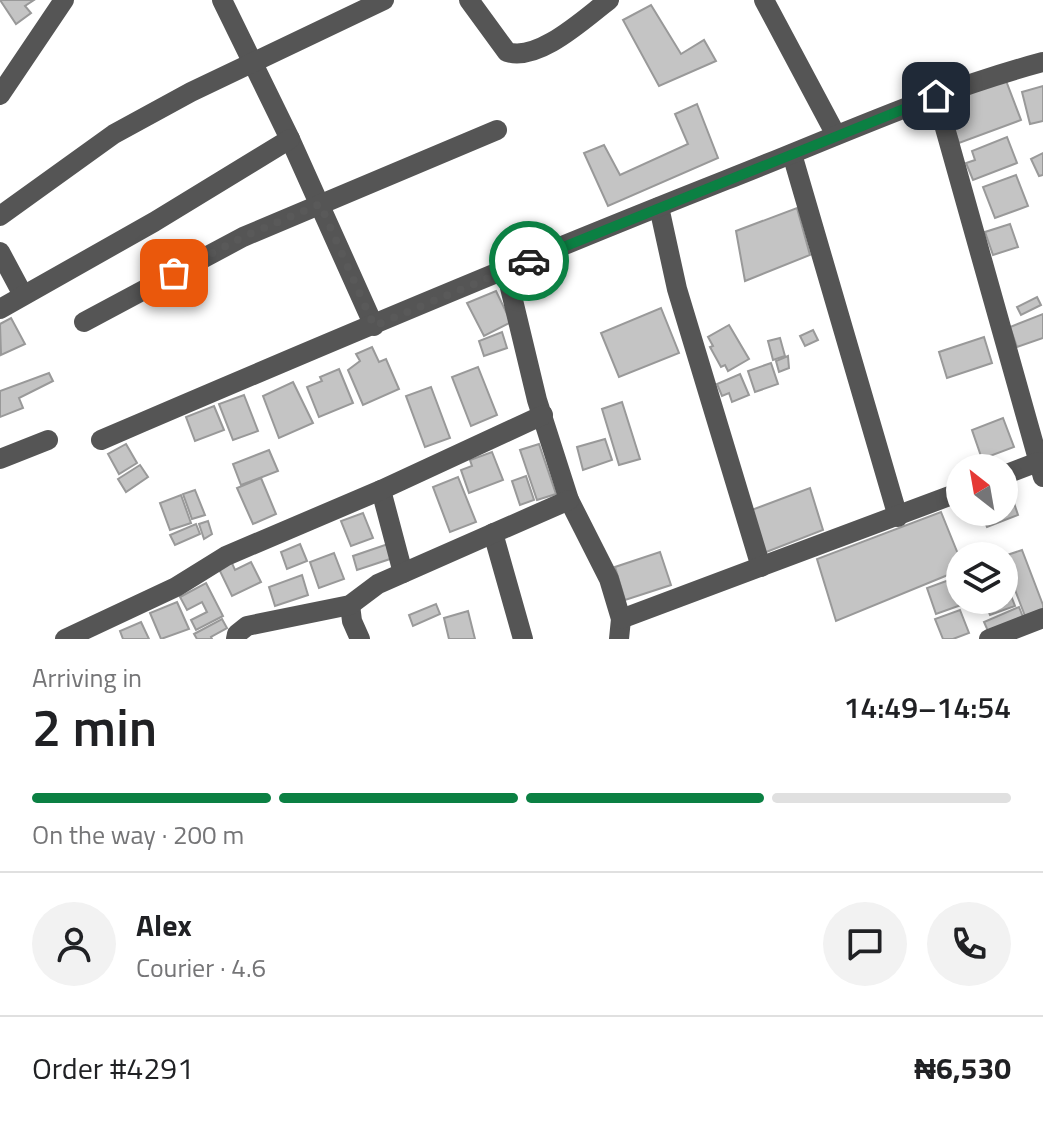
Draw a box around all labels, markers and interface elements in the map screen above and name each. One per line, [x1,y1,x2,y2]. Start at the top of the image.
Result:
pin [902,62,970,130]
icon: home [914,74,958,118]
courier [489,221,569,301]
pin [140,239,208,307]
icon: car [507,239,551,283]
icon: bag [152,251,196,295]
north arrow [946,454,1018,526]
map controls [946,454,1018,614]
button: layers [946,542,1018,614]
text: Arriving in [32,658,142,697]
text: 14:49–14:54 [844,684,1011,730]
text: 2 min [32,687,157,766]
text: On the way · 200 m [32,815,244,854]
button: person [32,902,116,986]
text: Alex [136,902,192,948]
button: chat [823,902,907,986]
button: phone [927,902,1011,986]
text: Courier · 4.6 [136,948,266,987]
text: Order #4291 [32,1045,194,1091]
text: ₦6,530 [914,1045,1011,1091]

